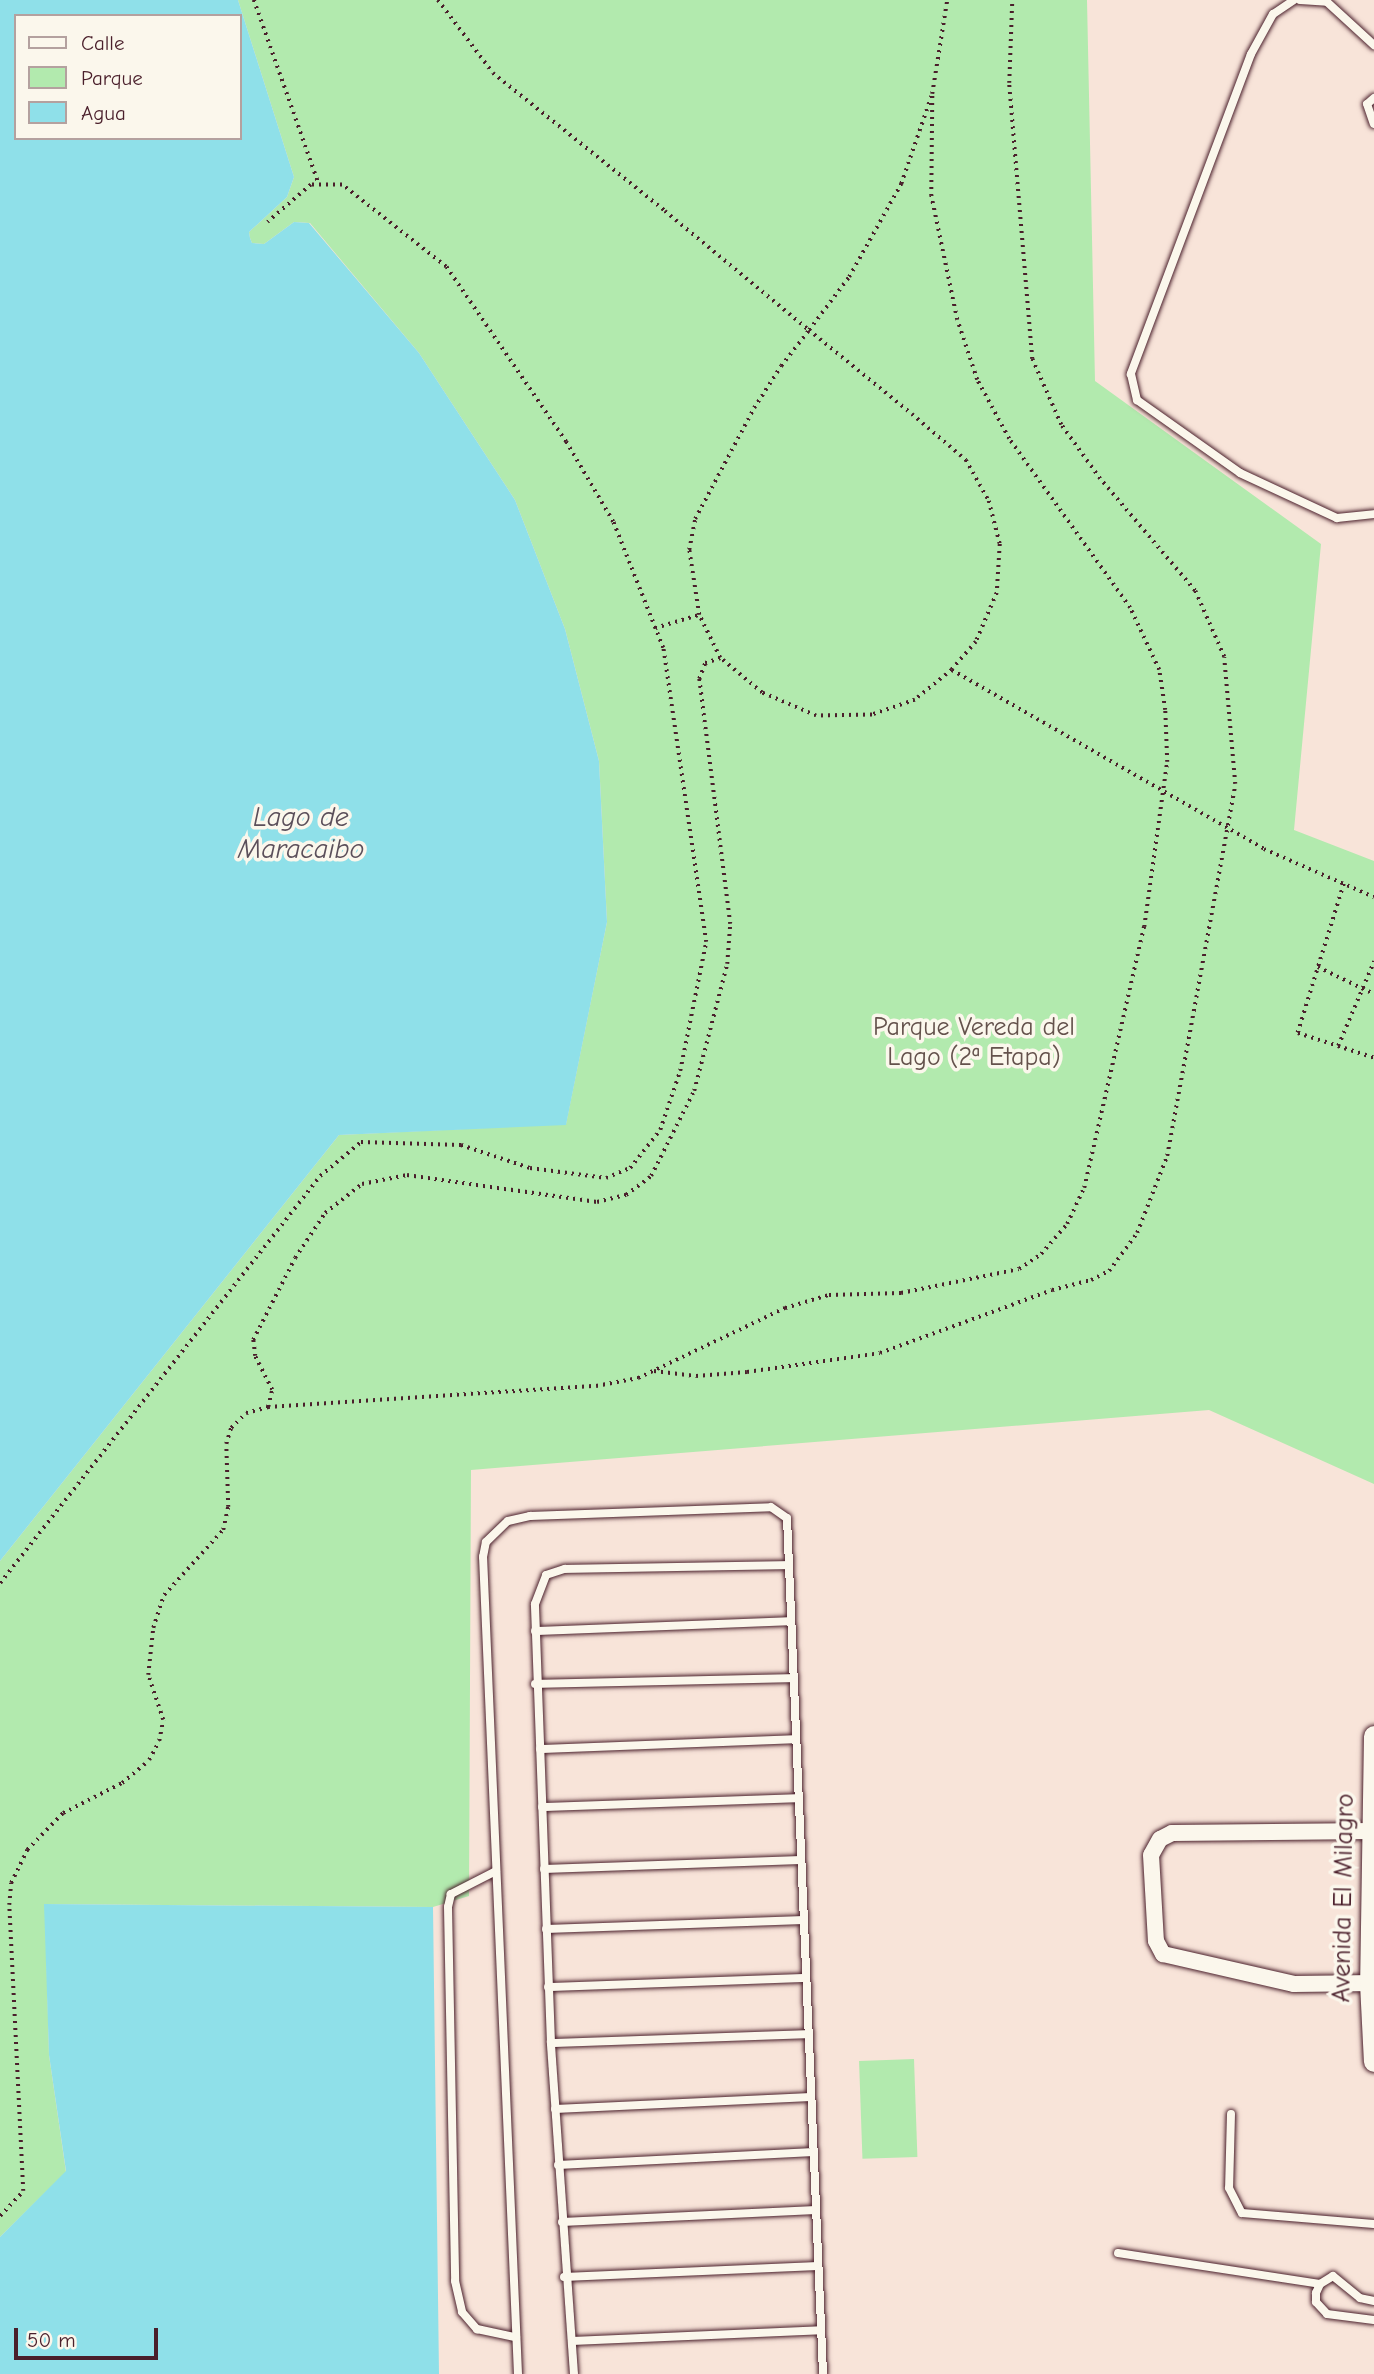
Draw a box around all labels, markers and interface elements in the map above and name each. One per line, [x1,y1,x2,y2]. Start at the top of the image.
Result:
legend [14,14,242,140]
text: Calle [81,31,124,55]
text: Parque [81,66,143,90]
text: Agua [81,101,126,125]
water label: Lago de Maracaibo [238,800,364,866]
park label: Parque Vereda del Lago (2ª Etapa) [873,1012,1075,1074]
street label: Avenida El Milagro [1327,1793,1361,2003]
scale bar [18,2314,161,2358]
text: 50 m [27,2328,76,2352]

